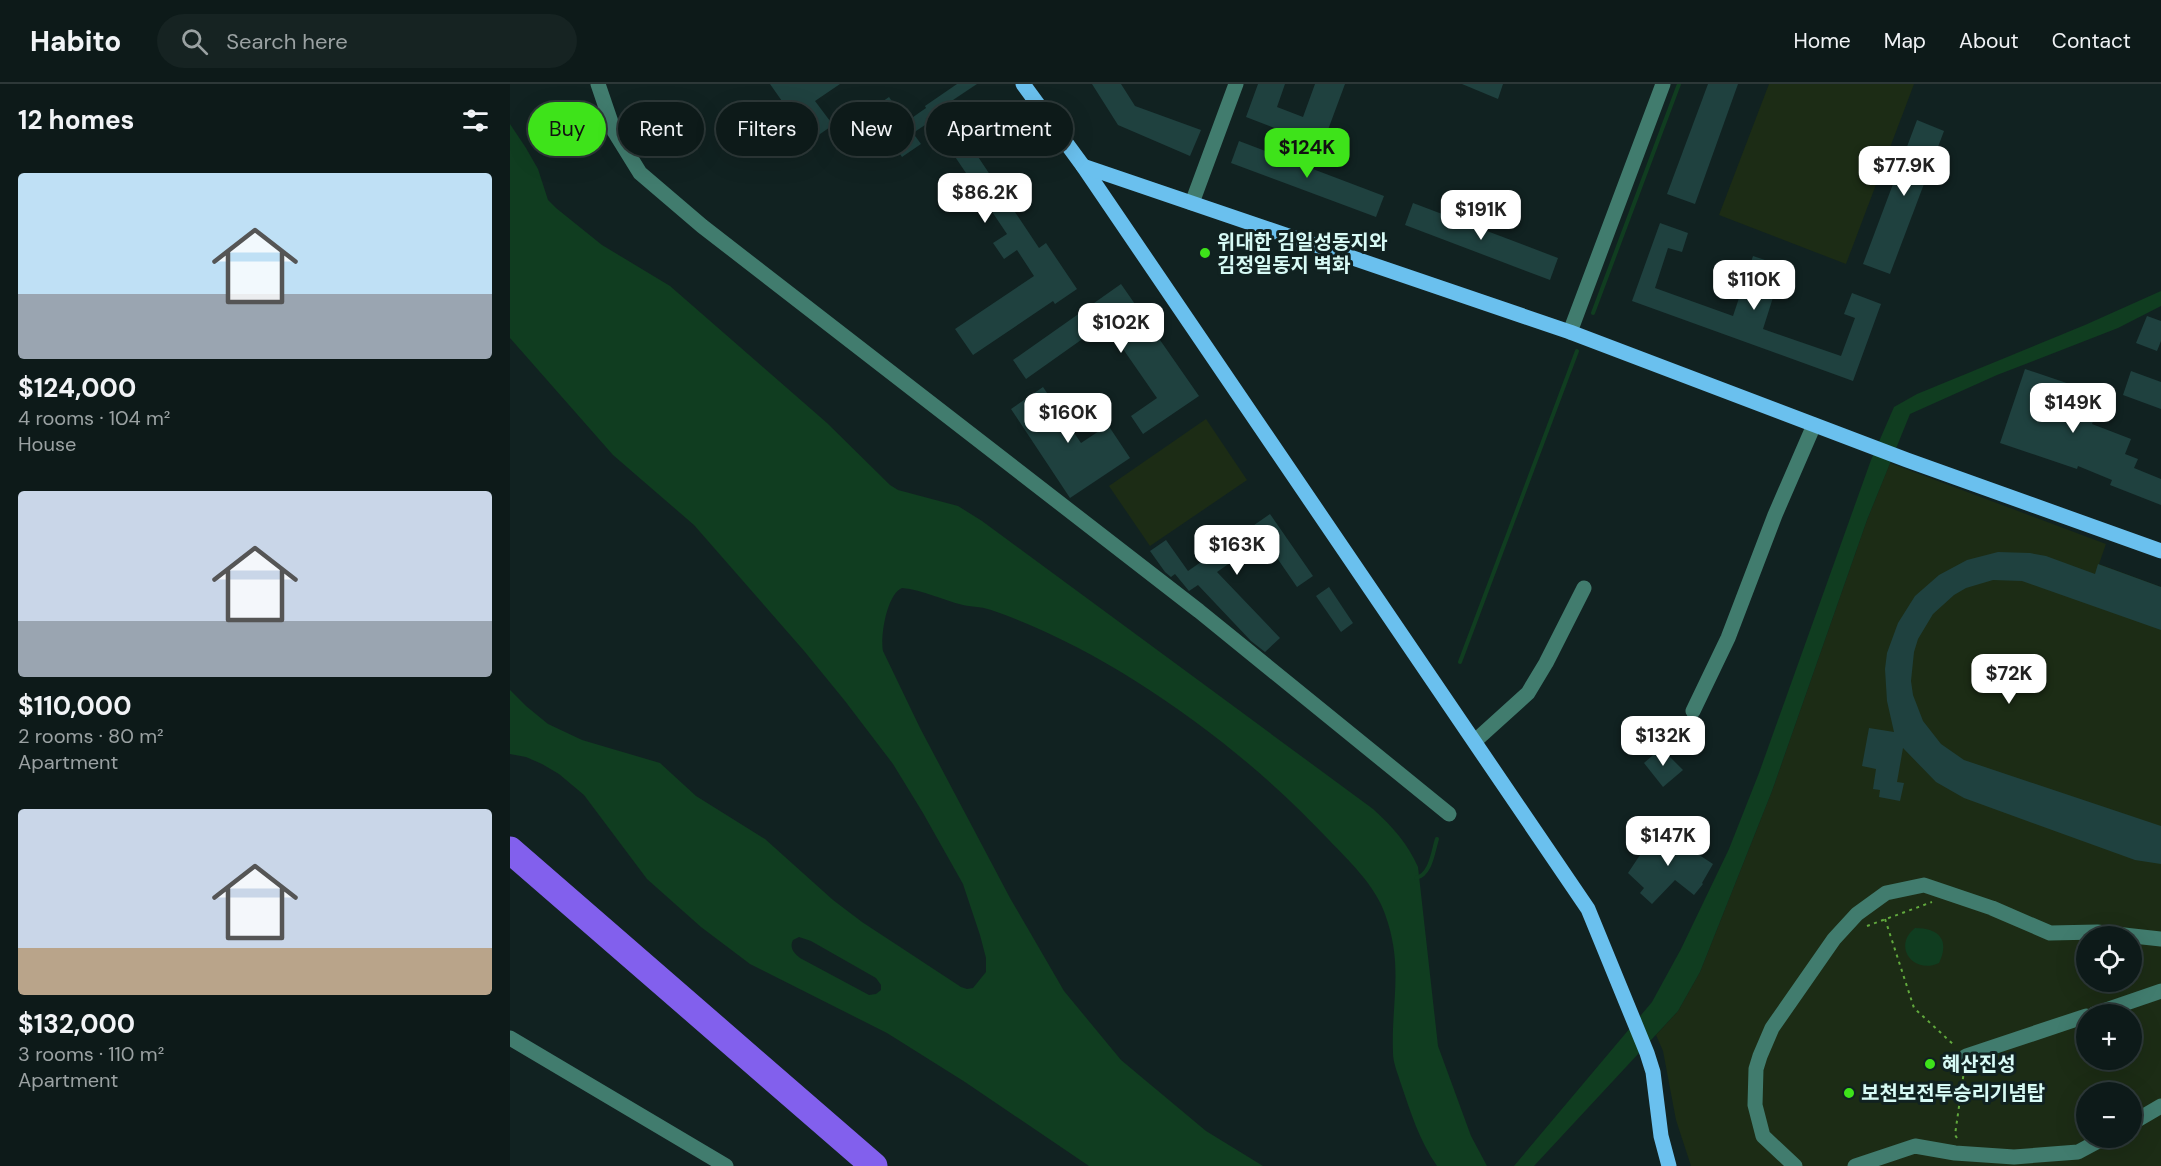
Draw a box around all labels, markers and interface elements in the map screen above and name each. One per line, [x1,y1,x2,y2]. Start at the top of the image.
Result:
search box [157,14,577,68]
text: Habito [30,23,121,60]
icon: search [178,25,211,58]
text: Search here [226,27,348,56]
text: Home [1793,27,1851,55]
text: Map [1884,27,1926,55]
text: About [1959,27,2019,55]
text: Contact [2052,27,2131,55]
chip: Buy [528,102,606,156]
chip: Rent [618,102,704,156]
chip: Filters [716,102,818,156]
chip: New [830,102,914,156]
chip: Apartment [926,102,1073,156]
text: 12 homes [18,103,134,137]
icon: filters [459,104,492,137]
pin: $124K [1265,128,1349,179]
text: $124K [1279,134,1335,160]
pin: $77.9K [1855,146,1953,197]
text: $77.9K [1873,152,1935,178]
pin: $86.2K [936,173,1034,224]
text: $86.2K [952,179,1018,205]
pin: $191K [1439,190,1523,241]
text: $191K [1455,196,1507,222]
icon: home [201,212,309,320]
place label: 위대한 김일성동지와 김정일동지 벽화 [1217,229,1388,278]
marker: 위대한 김일성동지와 김정일동지 벽화 [1198,246,1212,260]
pin: $110K [1712,260,1796,311]
text: $110K [1727,266,1781,292]
pin: $102K [1079,303,1163,354]
text: $102K [1092,309,1150,335]
text: $124,000 [18,371,136,405]
pin: $149K [2031,383,2115,434]
text: $149K [2044,389,2102,415]
pin: $160K [1026,393,1110,444]
text: $160K [1038,399,1098,425]
text: 4 rooms · 104 m² [18,405,170,431]
text: House [18,431,76,457]
pin: $163K [1195,525,1279,576]
icon: home [201,530,309,638]
text: $163K [1208,531,1266,557]
pin: $72K [1973,654,2045,705]
text: $72K [1985,660,2033,686]
text: $110,000 [18,689,131,723]
pin: $132K [1621,716,1705,767]
text: $132K [1635,722,1691,748]
text: 2 rooms · 80 m² [18,723,164,749]
text: Apartment [18,749,118,775]
pin: $147K [1626,816,1710,867]
text: $147K [1640,822,1696,848]
icon: home [201,848,309,956]
map controls [2076,926,2142,1148]
button: locate [2076,926,2142,992]
button: + [2076,1004,2142,1070]
text: $132,000 [18,1007,135,1041]
text: 3 rooms · 110 m² [18,1041,164,1067]
place label: 혜산진성 [1942,1051,2016,1077]
marker: 혜산진성 [1923,1057,1937,1071]
text: Apartment [18,1067,118,1093]
place label: 보천보전투승리기념탑 [1861,1080,2046,1106]
button: − [2076,1082,2142,1148]
marker: 보천보전투승리기념탑 [1842,1086,1856,1100]

